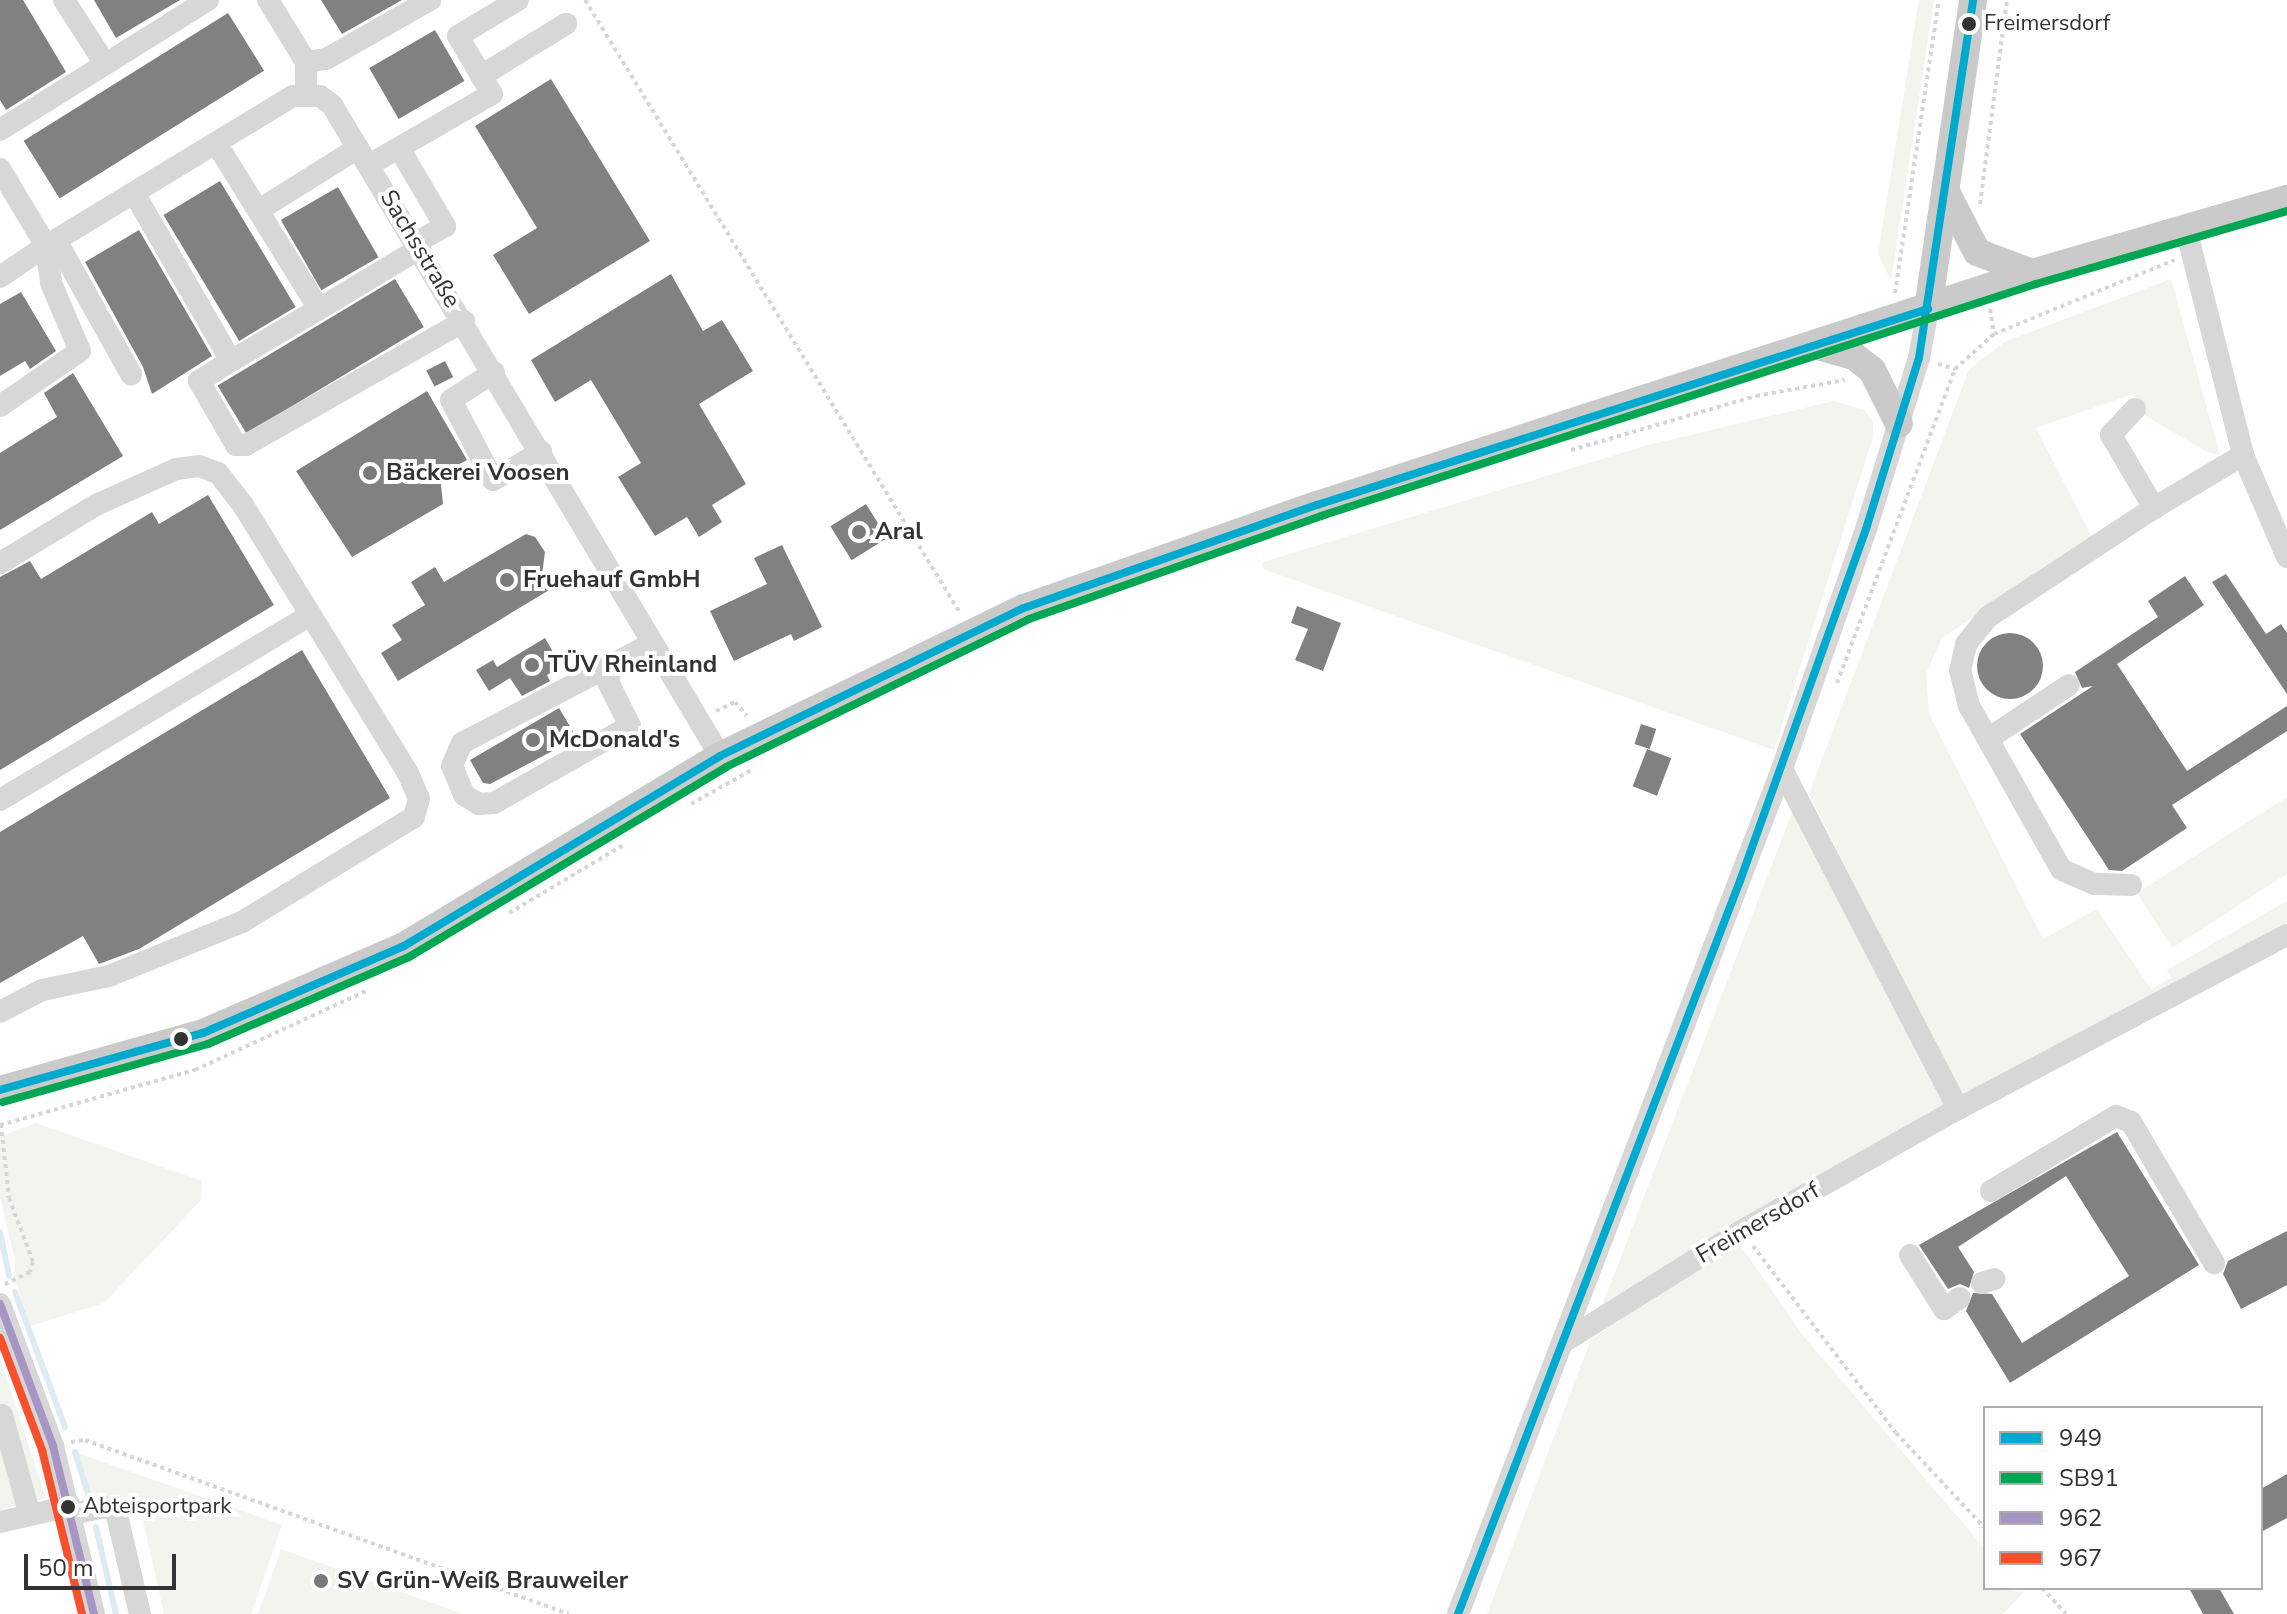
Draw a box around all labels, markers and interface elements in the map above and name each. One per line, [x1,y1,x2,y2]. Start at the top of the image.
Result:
place label: Freimersdorf [1984,11,2110,37]
marker: Freimersdorf [1961,16,1977,32]
street label: Sachsstraße [374,185,466,313]
place label: Bäckerei Voosen [386,459,569,487]
marker: Bäckerei Voosen [361,464,379,482]
place label: Aral [875,518,923,546]
marker: Aral [850,523,868,541]
place label: Fruehauf GmbH [523,566,701,594]
marker: Fruehauf GmbH [498,571,516,589]
place label: TÜV Rheinland [548,651,717,679]
marker: TÜV Rheinland [523,656,541,674]
place label: McDonald's [549,726,680,754]
marker: McDonald's [524,731,542,749]
unlabelled marker [173,1031,189,1047]
street label: Freimersdorf [1691,1176,1825,1270]
legend [1983,1406,2263,1590]
text: 949 [2059,1422,2102,1454]
text: SB91 [2059,1462,2119,1494]
place label: Abteisportpark [83,1494,231,1520]
marker: Abteisportpark [60,1499,76,1515]
text: 962 [2059,1502,2102,1534]
scale bar [28,1538,180,1588]
text: 967 [2059,1542,2102,1574]
text: 50 m [38,1552,94,1584]
place label: SV Grün-Weiß Brauweiler [337,1567,628,1595]
marker: SV Grün-Weiß Brauweiler [312,1572,330,1590]

